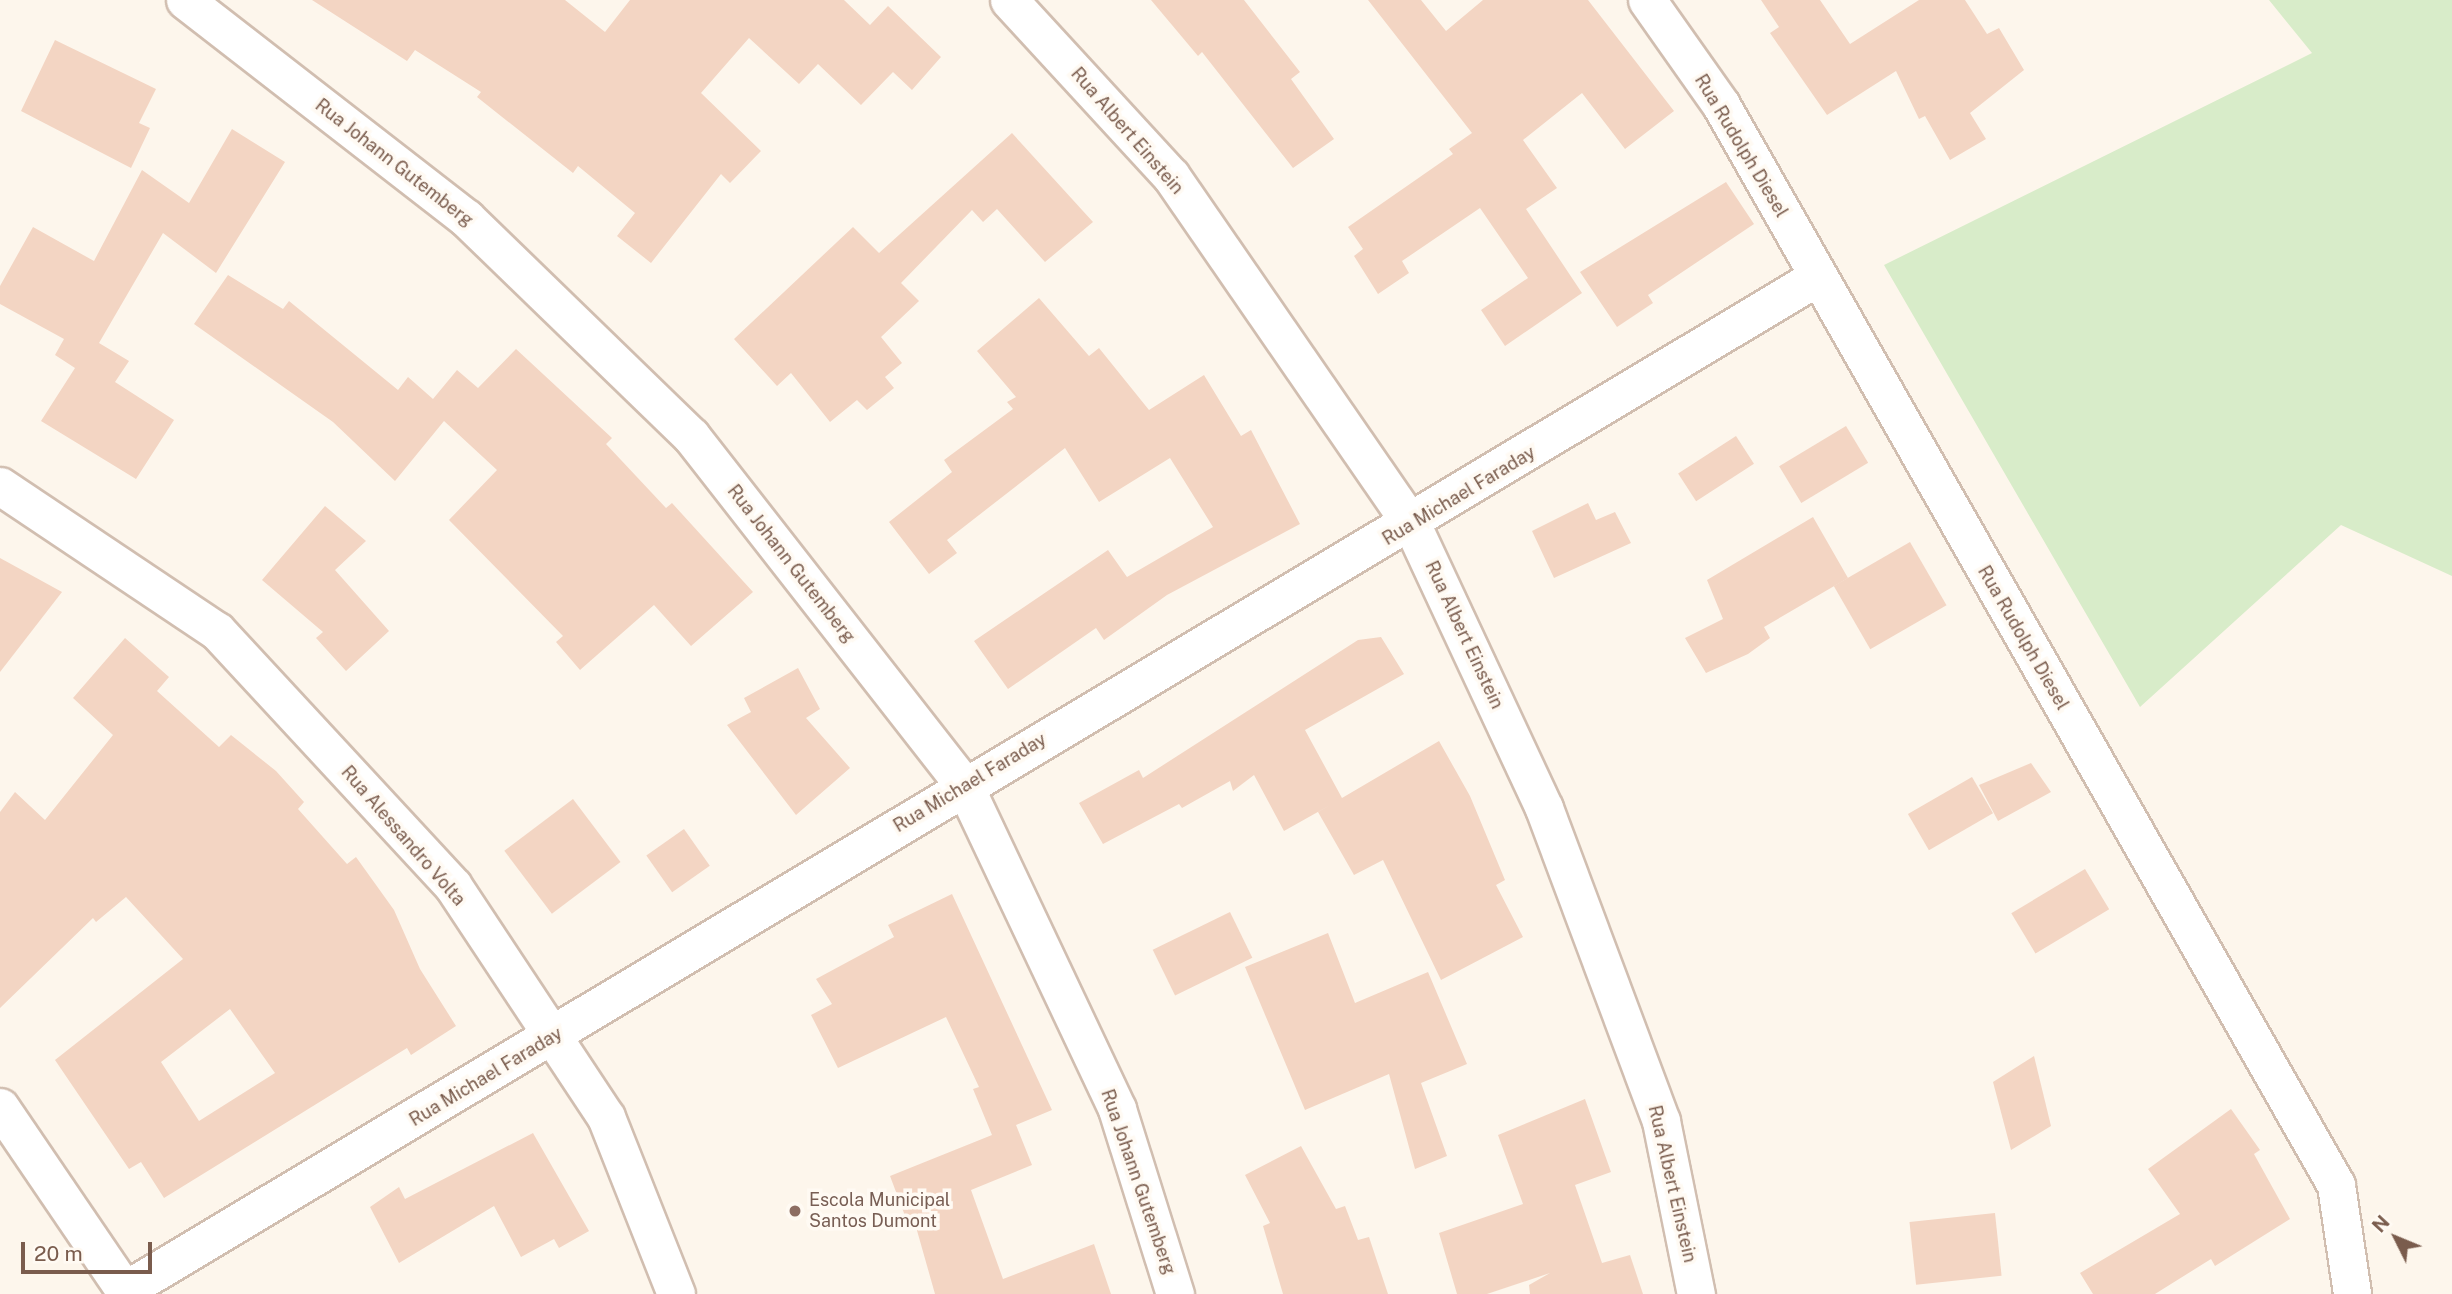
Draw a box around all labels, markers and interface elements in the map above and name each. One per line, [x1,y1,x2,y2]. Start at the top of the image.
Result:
street label: Rua Albert Einstein [1066,63,1188,199]
street label: Rua Rudolph Diesel [1690,71,1792,221]
street label: Rua Johann Gutemberg [311,95,477,231]
street label: Rua Michael Faraday [1379,442,1539,550]
street label: Rua Johann Gutemberg [723,481,859,647]
street label: Rua Albert Einstein [1420,558,1508,712]
street label: Rua Rudolph Diesel [1973,562,2073,714]
street label: Rua Michael Faraday [890,729,1050,837]
street label: Rua Alessandro Volta [336,761,470,911]
street label: Rua Michael Faraday [406,1023,566,1131]
street label: Rua Johann Gutemberg [1096,1087,1180,1277]
street label: Rua Albert Einstein [1643,1103,1701,1265]
place label: Escola Municipal Santos Dumont [809,1190,950,1232]
marker: Escola Municipal Santos Dumont [787,1203,803,1219]
north arrow [2361,1203,2431,1273]
text: N [2368,1211,2394,1237]
scale bar [24,1228,156,1272]
text: 20 m [34,1241,83,1266]

